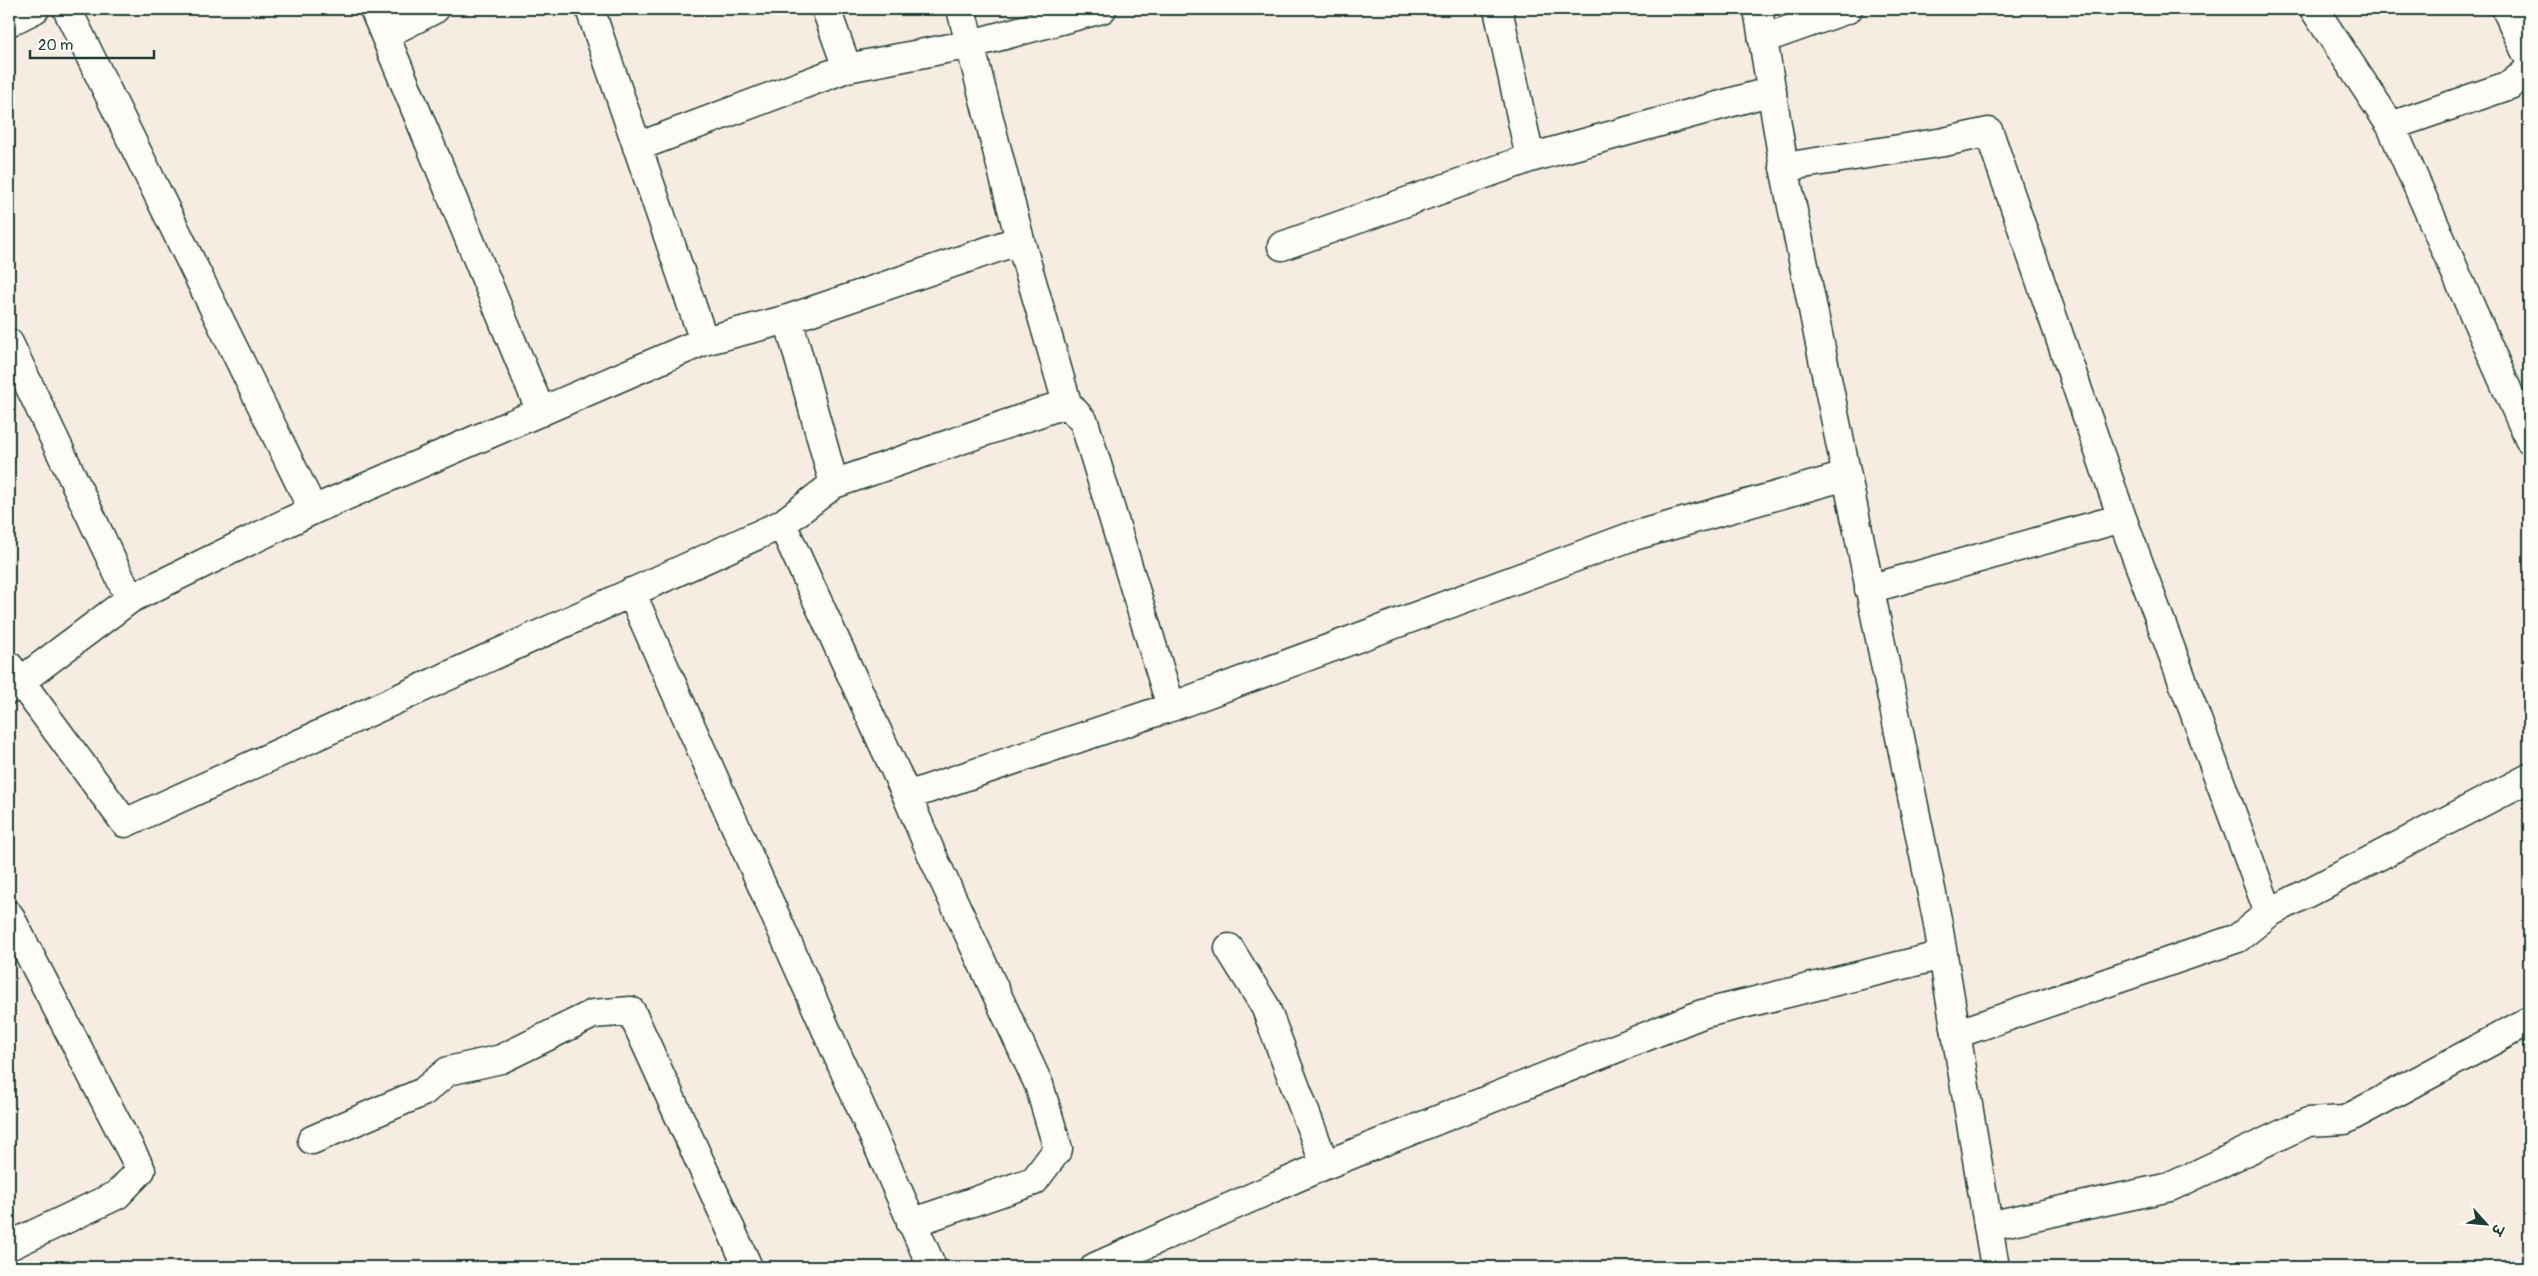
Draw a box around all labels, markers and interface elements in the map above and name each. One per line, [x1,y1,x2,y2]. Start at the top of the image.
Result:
scale bar [30,28,154,60]
text: 20 m [38,36,73,55]
north arrow [2460,1198,2510,1248]
text: उ [2487,1220,2508,1239]

